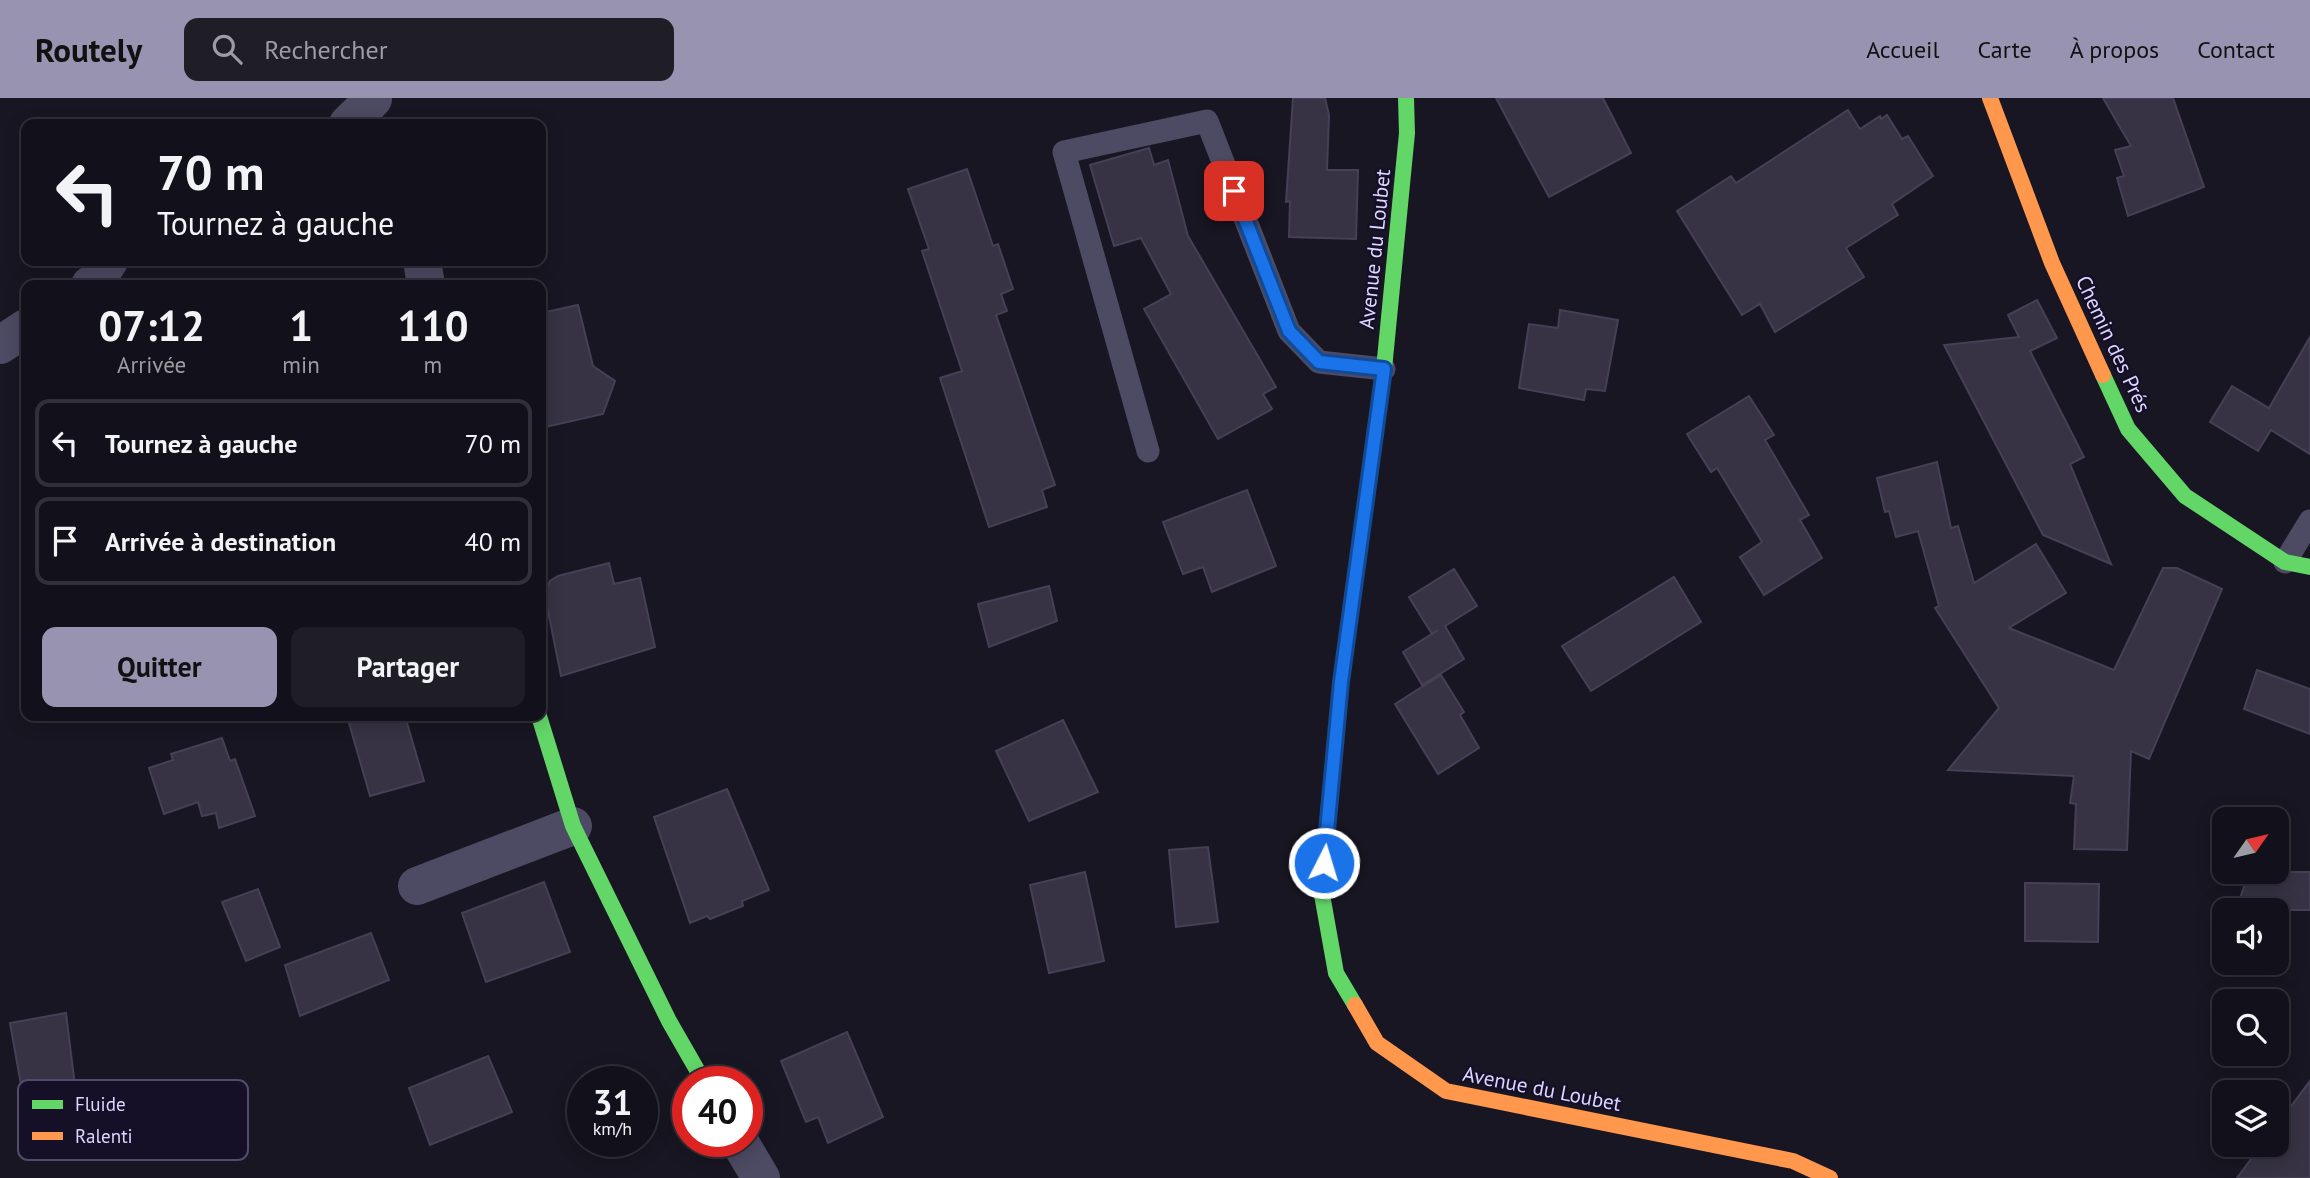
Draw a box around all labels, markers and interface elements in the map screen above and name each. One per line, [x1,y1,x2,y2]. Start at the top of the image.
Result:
search box [184,18,674,81]
text: Routely [35,28,142,71]
icon: search [208,30,246,68]
text: Rechercher [264,33,388,66]
text: Accueil [1866,34,1940,65]
text: Carte [1978,34,2032,65]
text: À propos [2070,34,2159,65]
text: Contact [2197,34,2275,65]
text: 70 m [157,140,264,204]
icon: left [42,147,133,238]
pin [1204,161,1264,221]
street label: Avenue du Loubet [1353,168,1396,330]
icon: arrive [1215,172,1253,210]
text: Tournez à gauche [157,202,394,244]
street label: Chemin des Prés [2070,271,2157,417]
text: 07:12 [98,298,205,353]
text: 1 [289,298,313,353]
text: 110 [397,298,469,353]
text: Arrivée [117,350,186,379]
text: min [282,350,320,379]
text: m [424,350,442,379]
icon: left [46,424,84,462]
text: Tournez à gauche [105,427,297,460]
text: 70 m [465,427,521,460]
icon: arrive [46,522,84,560]
text: Arrivée à destination [105,525,336,558]
text: 40 m [465,525,521,558]
button: Quitter [42,627,277,707]
button: Partager [291,627,525,707]
north arrow [2212,807,2289,884]
map controls [2212,807,2289,1157]
position arrow [1287,826,1361,900]
button: sound [2212,898,2289,975]
button: search [2212,989,2289,1066]
street label: Avenue du Loubet [1461,1060,1624,1117]
speed limit sign: 40 [672,1066,763,1157]
text: 31 [593,1079,632,1125]
legend [18,1080,248,1160]
button: layers [2212,1080,2289,1157]
text: Fluide [75,1092,126,1116]
text: km/h [593,1117,632,1140]
text: Ralenti [75,1124,133,1148]

